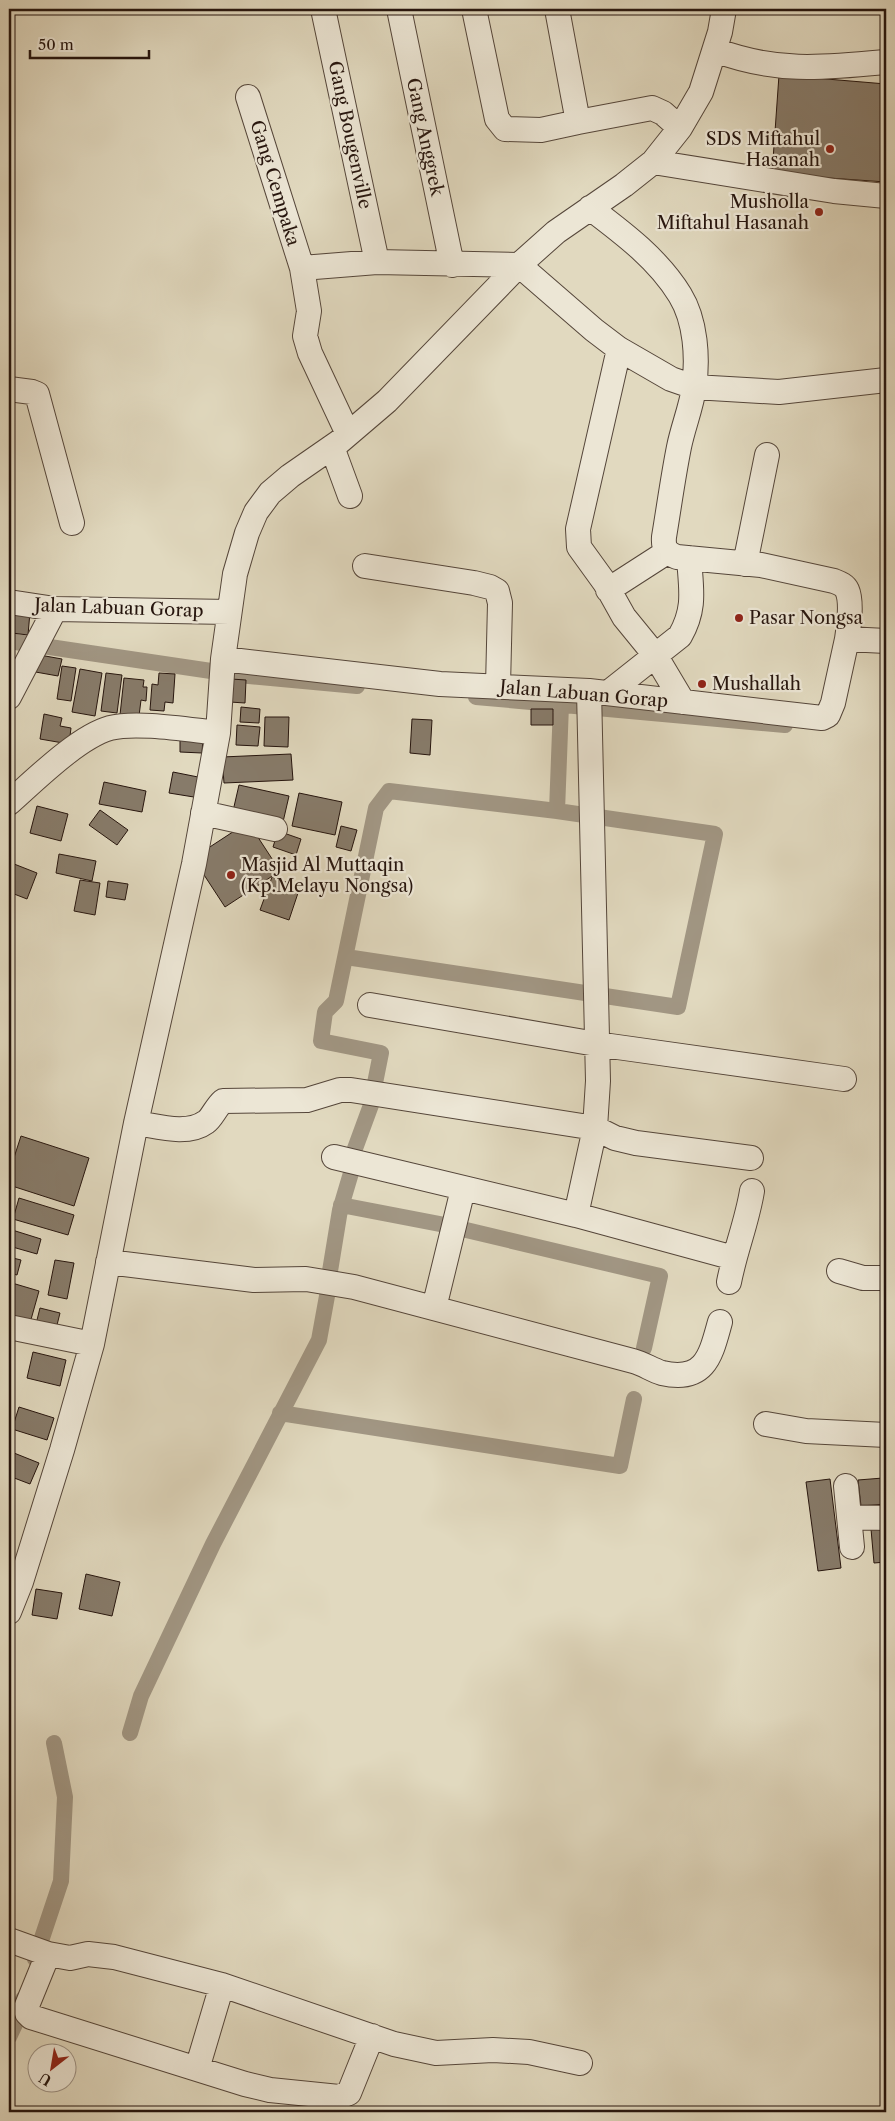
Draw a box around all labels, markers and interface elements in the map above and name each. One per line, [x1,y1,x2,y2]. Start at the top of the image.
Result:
scale bar [30,28,149,60]
text: 50 m [38,35,74,54]
street label: Gang Bougenville [324,59,376,211]
street label: Gang Anggrek [402,76,449,200]
street label: Gang Cempaka [245,117,305,249]
place label: SDS Miftahul Hasanah [706,128,820,171]
marker: SDS Miftahul Hasanah [824,143,836,155]
place label: Musholla Miftahul Hasanah [657,191,809,234]
marker: Musholla Miftahul Hasanah [813,206,825,218]
street label: Jalan Labuan Gorap [31,594,204,622]
place label: Pasar Nongsa [749,607,864,629]
marker: Pasar Nongsa [733,612,745,624]
place label: Mushallah [712,673,801,695]
street label: Jalan Labuan Gorap [496,675,669,712]
marker: Mushallah [696,678,708,690]
place label: Masjid Al Muttaqin (Kp.Melayu Nongsa) [241,854,413,897]
marker: Masjid Al Muttaqin (Kp.Melayu Nongsa) [225,869,237,881]
north arrow [28,2044,78,2094]
text: U [35,2068,55,2090]

